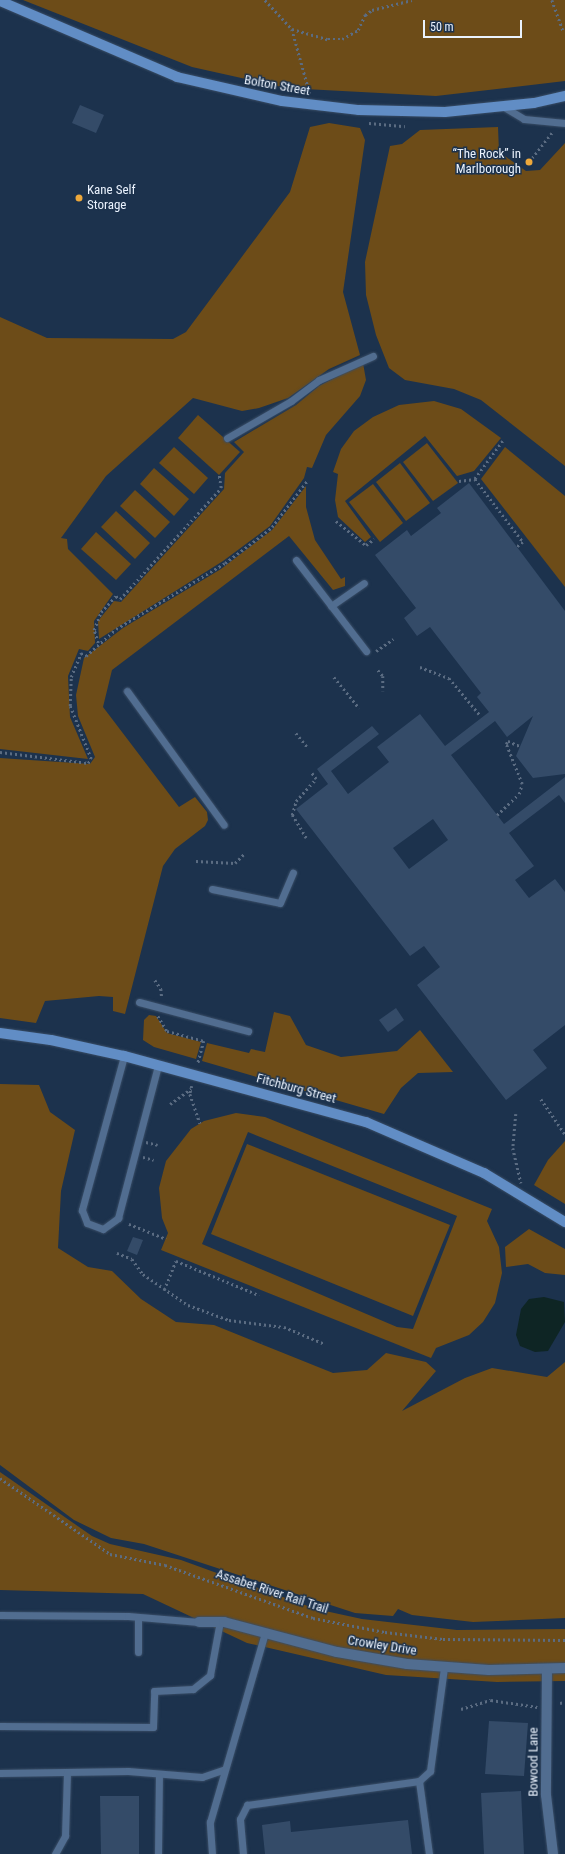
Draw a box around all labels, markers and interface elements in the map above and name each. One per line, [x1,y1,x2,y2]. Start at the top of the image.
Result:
scale bar [425,12,524,38]
text: 50 m [430,20,454,34]
street label: Bolton Street [243,73,311,99]
place label: “The Rock” in Marlborough [453,147,521,178]
marker: “The Rock” in Marlborough [524,157,534,167]
place label: Kane Self Storage [87,183,136,214]
marker: Kane Self Storage [74,193,84,203]
street label: Fitchburg Street [254,1071,338,1107]
street label: Assabet River Rail Trail [214,1566,330,1618]
street label: Crowley Drive [346,1633,418,1659]
street label: Bowood Lane [526,1727,542,1797]

